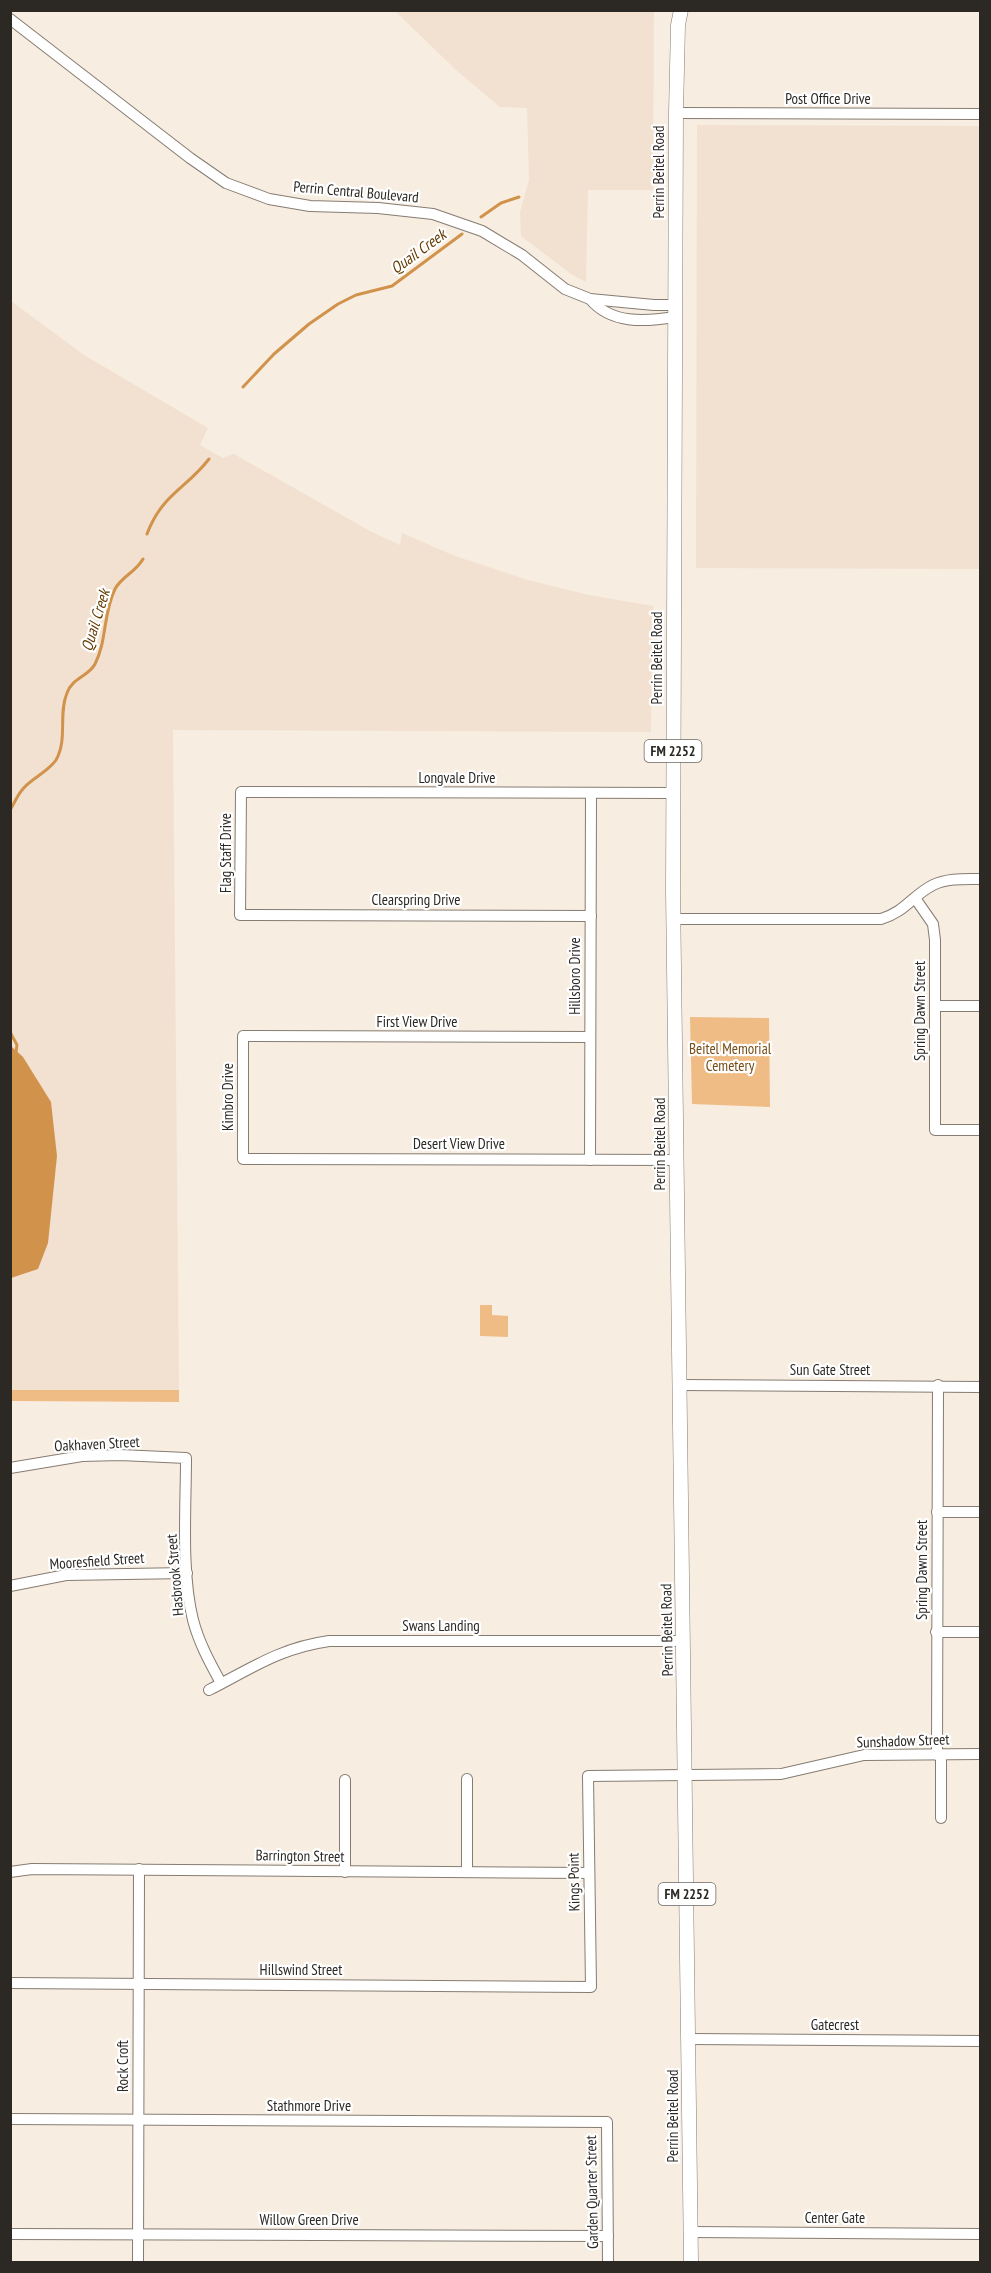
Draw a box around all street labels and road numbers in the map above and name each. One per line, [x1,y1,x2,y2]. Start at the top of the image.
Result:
street label: Post Office Drive [785,89,871,108]
street label: Perrin Beitel Road [649,126,668,218]
street label: Perrin Central Boulevard [293,177,420,206]
street label: Perrin Beitel Road [647,612,666,704]
road number: FM 2252 [644,740,702,762]
street label: Longvale Drive [418,768,496,787]
street label: Flag Staff Drive [216,813,235,893]
street label: Clearspring Drive [371,890,461,909]
street label: Hillsboro Drive [565,937,584,1015]
street label: Spring Dawn Street [910,961,929,1061]
street label: First View Drive [377,1012,457,1031]
street label: Kimbro Drive [218,1063,237,1131]
street label: Perrin Beitel Road [650,1098,669,1190]
street label: Desert View Drive [413,1134,505,1153]
street label: Sun Gate Street [790,1360,870,1379]
street label: Oakhaven Street [54,1432,140,1455]
street label: Spring Dawn Street [912,1520,931,1620]
street label: Hasbrook Street [161,1533,188,1617]
street label: Mooresfield Street [49,1548,145,1573]
street label: Perrin Beitel Road [656,1583,677,1677]
street label: Swans Landing [402,1616,480,1635]
street label: Sunshadow Street [856,1729,950,1752]
street label: Barrington Street [255,1845,345,1866]
street label: Kings Point [563,1852,584,1912]
road number: FM 2252 [658,1883,716,1905]
street label: Hillswind Street [260,1960,342,1979]
street label: Gatecrest [811,2015,859,2034]
street label: Rock Croft [113,2040,132,2092]
street label: Perrin Beitel Road [663,2070,682,2162]
street label: Stathmore Drive [267,2096,351,2115]
street label: Garden Quarter Street [581,2135,602,2249]
street label: Center Gate [805,2208,865,2227]
street label: Willow Green Drive [259,2210,359,2229]

